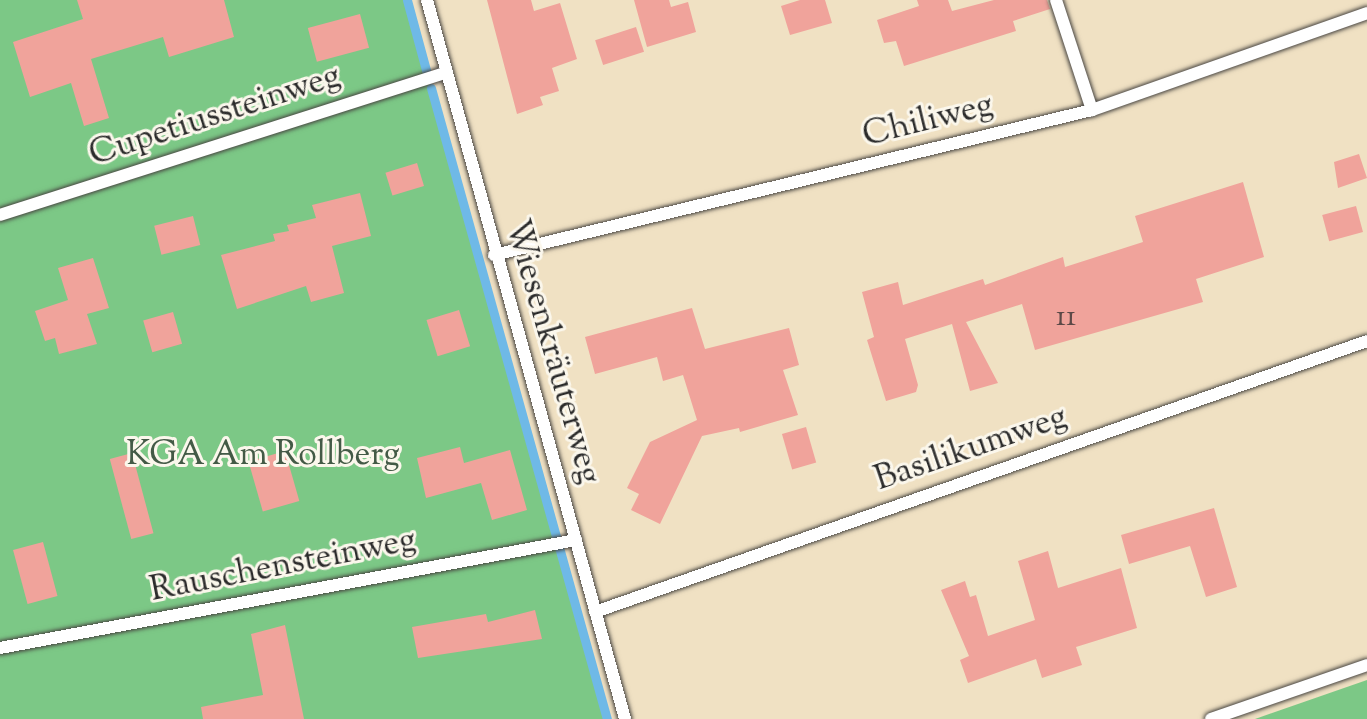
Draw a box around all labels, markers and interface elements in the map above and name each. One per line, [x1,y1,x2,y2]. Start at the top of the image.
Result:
street label: Cupetiussteinweg [84,56,346,176]
street label: Chiliweg [859,85,997,157]
street label: Wiesenkräuterweg [495,215,609,489]
house number: 11 [1056,300,1076,336]
street label: Basilikumweg [869,397,1073,501]
park label: KGA Am Rollberg [126,436,400,476]
street label: Rauschensteinweg [147,520,419,612]

